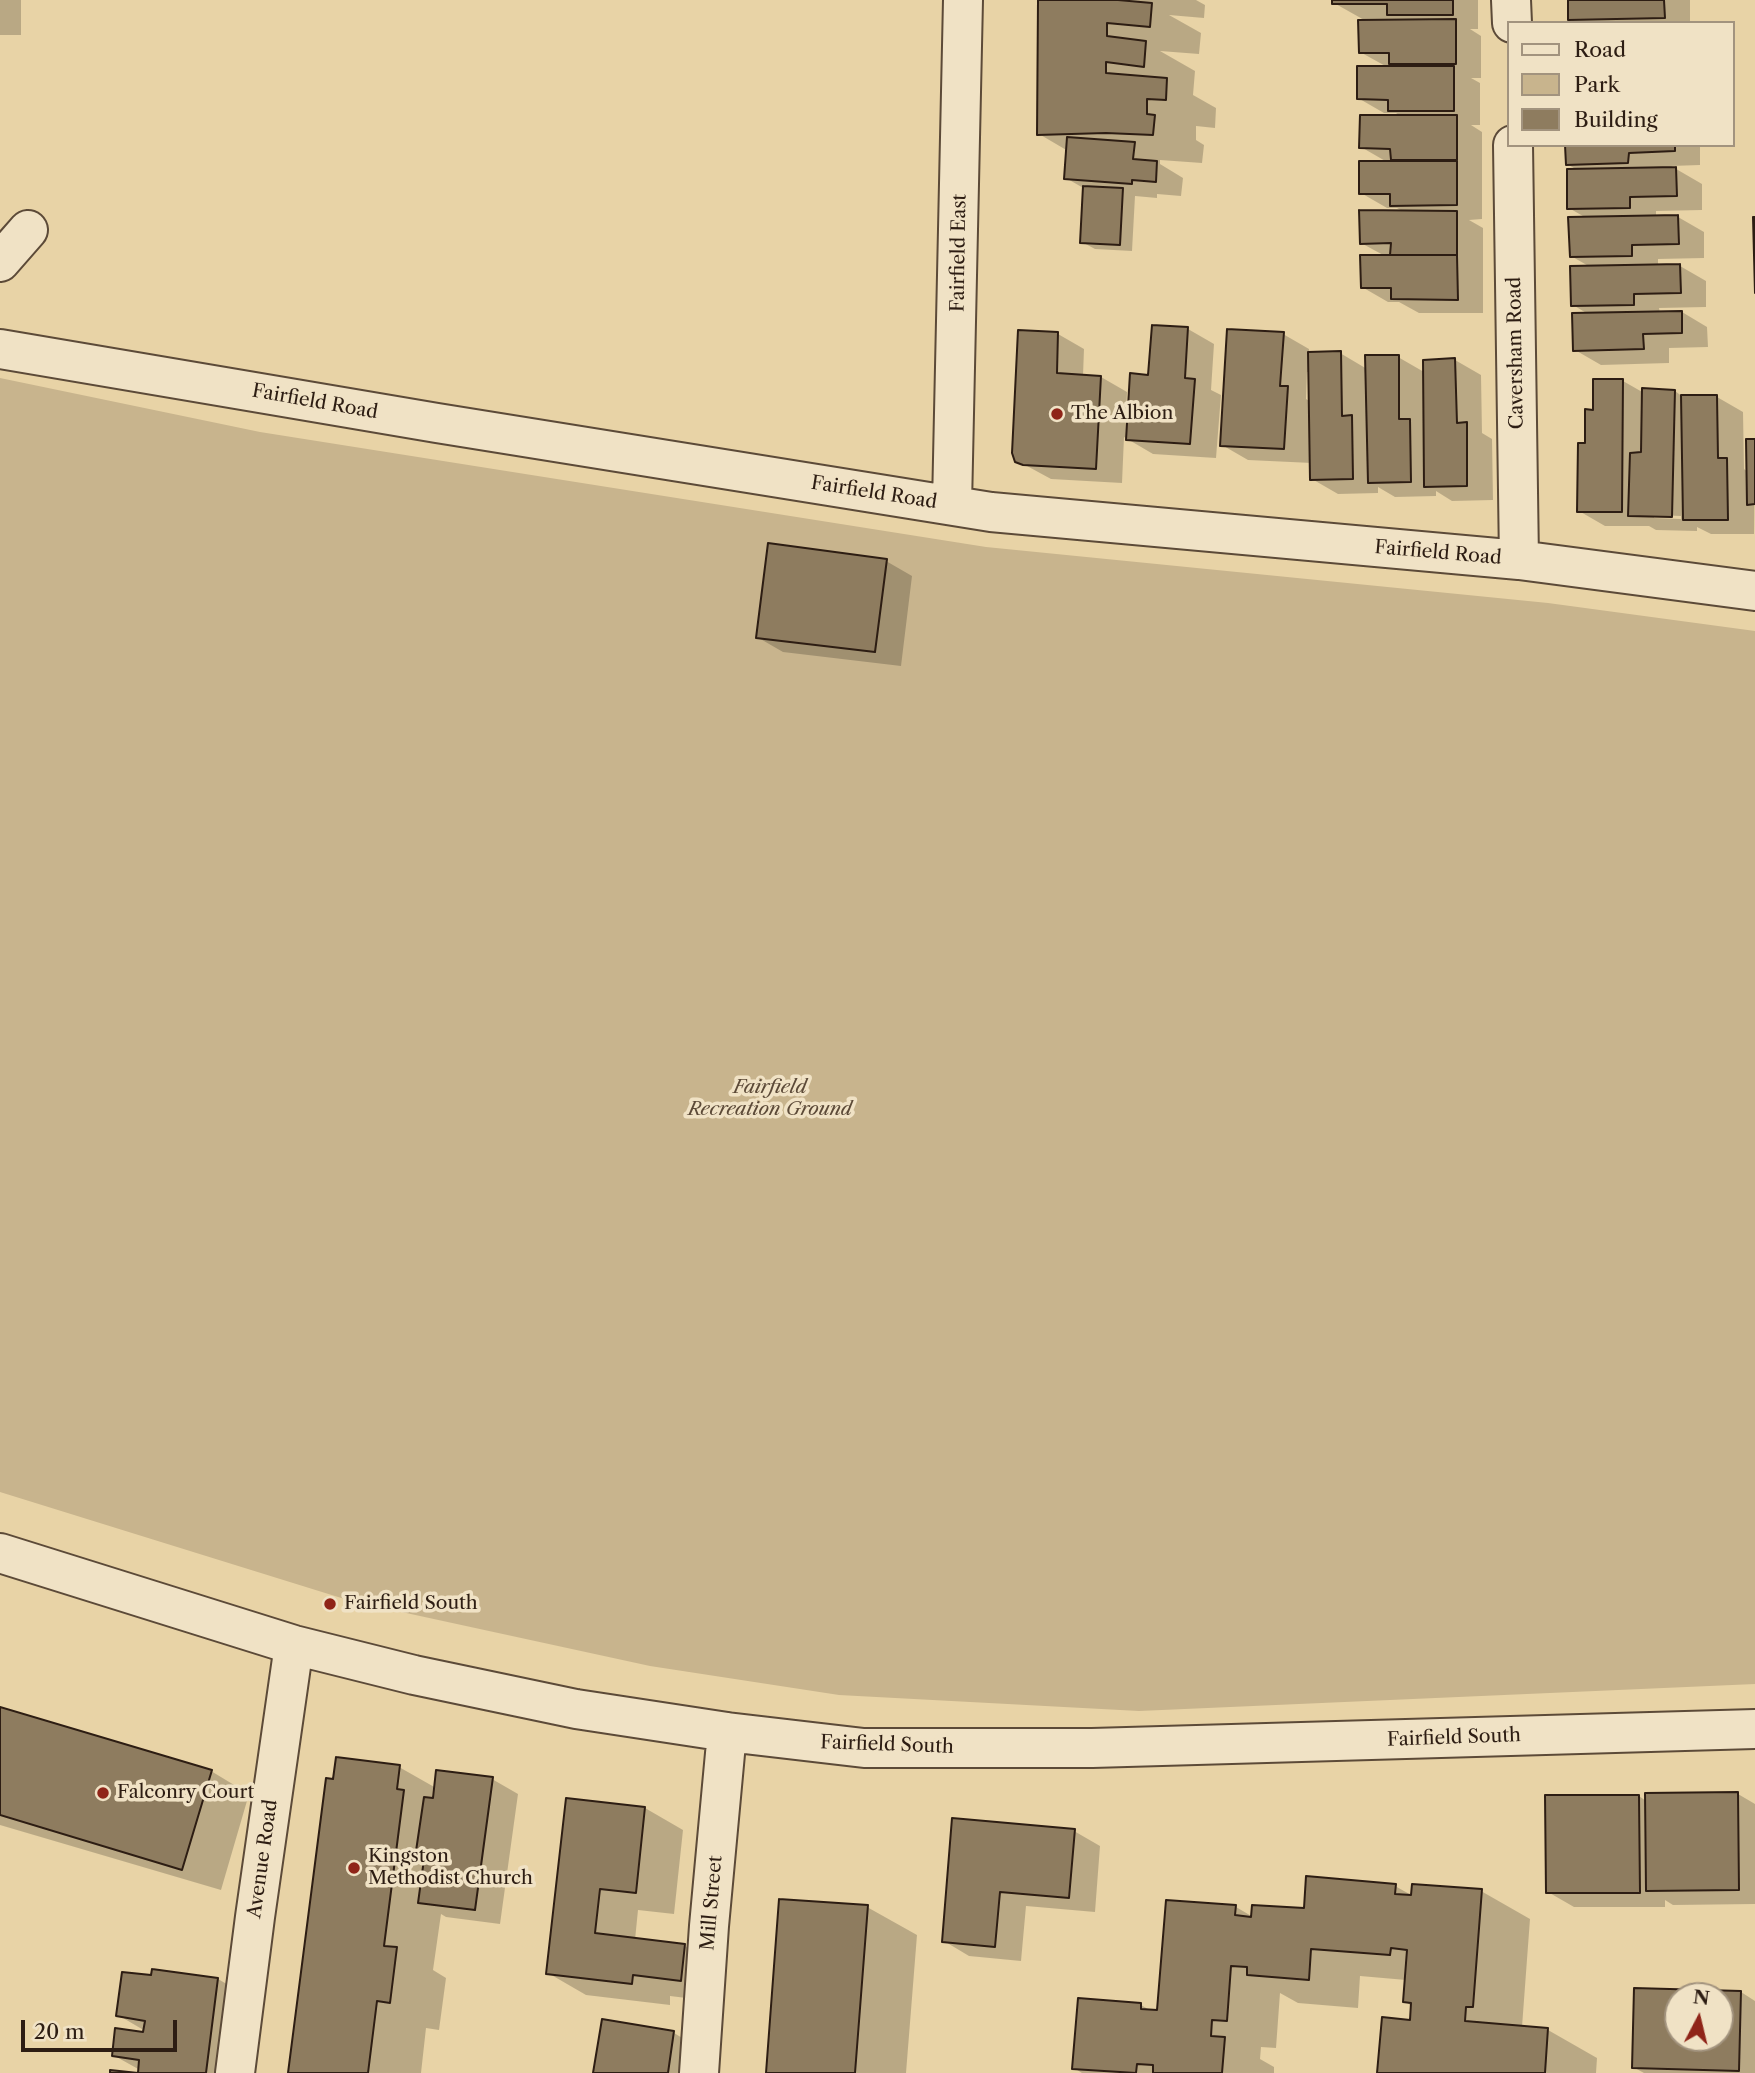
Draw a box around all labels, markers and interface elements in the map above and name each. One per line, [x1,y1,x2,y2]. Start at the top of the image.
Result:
legend [1506,21,1734,147]
text: Road [1574,37,1626,62]
text: Park [1574,72,1620,97]
text: Building [1574,107,1658,132]
street label: Fairfield East [947,194,971,312]
street label: Caversham Road [1503,277,1529,429]
street label: Fairfield Road [250,380,380,424]
place label: The Albion [1071,403,1173,425]
marker: The Albion [1049,406,1065,422]
street label: Fairfield Road [809,472,939,514]
street label: Fairfield Road [1374,536,1502,570]
park label: Fairfield Recreation Ground [688,1077,852,1121]
place label: Fairfield South [344,1593,478,1615]
marker: Fairfield South [322,1596,338,1612]
street label: Fairfield South [1387,1724,1521,1752]
street label: Fairfield South [820,1731,954,1759]
place label: Falconry Court [117,1782,254,1804]
marker: Falconry Court [95,1785,111,1801]
street label: Avenue Road [243,1798,283,1920]
place label: Kingston Methodist Church [368,1846,533,1890]
street label: Mill Street [696,1855,728,1951]
marker: Kingston Methodist Church [346,1860,362,1876]
north arrow [1664,1982,1734,2052]
text: N [1692,1985,1711,2010]
scale bar [24,2007,180,2050]
text: 20 m [34,2019,85,2044]

